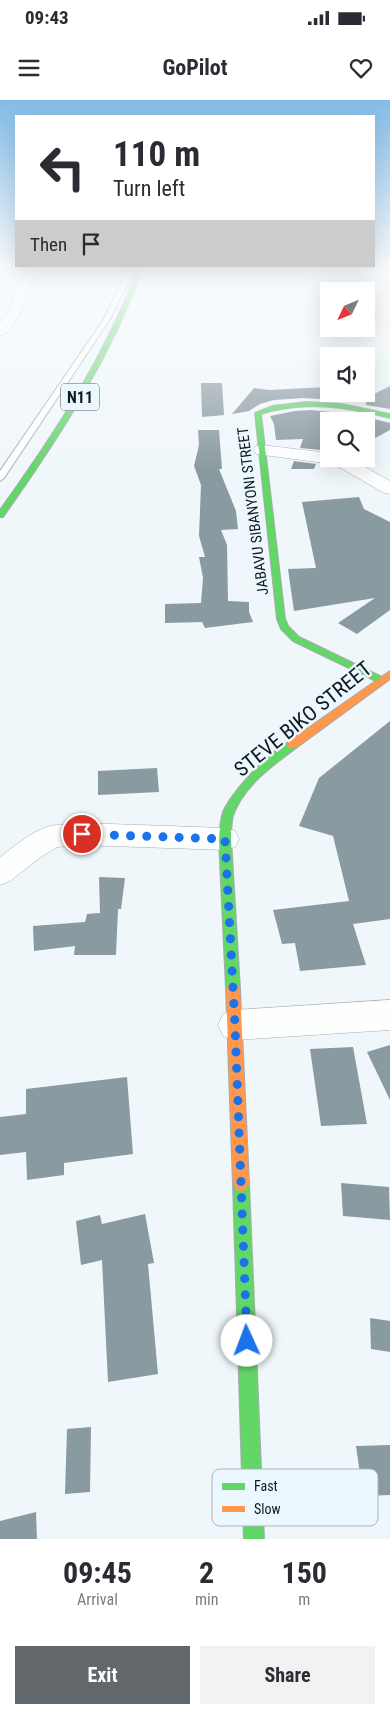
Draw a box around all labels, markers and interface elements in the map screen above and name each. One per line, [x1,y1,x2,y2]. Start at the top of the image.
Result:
text: 09:43 [25,6,69,29]
icon: menu [15,54,43,82]
icon: heart [347,54,375,82]
text: GoPilot [162,55,228,80]
text: 110 m [113,134,200,175]
icon: left [30,135,95,200]
text: Turn left [113,176,185,201]
icon: arrive [77,230,105,258]
text: Then [30,233,67,256]
north arrow [320,282,375,338]
map controls [320,282,375,467]
button: sound [320,347,375,402]
road number: N11 [61,384,99,410]
button: search [320,412,375,467]
street label: JABAVU SIBANYONI STREET [234,426,272,596]
street label: STEVE BIKO STREET [230,656,376,782]
pin [61,813,103,855]
icon: arrive [68,820,96,848]
position arrow [220,1314,272,1366]
legend [212,1469,378,1526]
text: Fast [254,1478,278,1494]
text: Slow [254,1501,281,1517]
text: 09:45 [63,1555,132,1590]
text: 2 [199,1555,214,1590]
text: 150 [281,1555,327,1590]
text: Arrival [77,1590,118,1609]
text: min [195,1590,218,1609]
text: m [298,1590,310,1609]
button: Exit [15,1646,190,1704]
button: Share [200,1646,375,1704]

